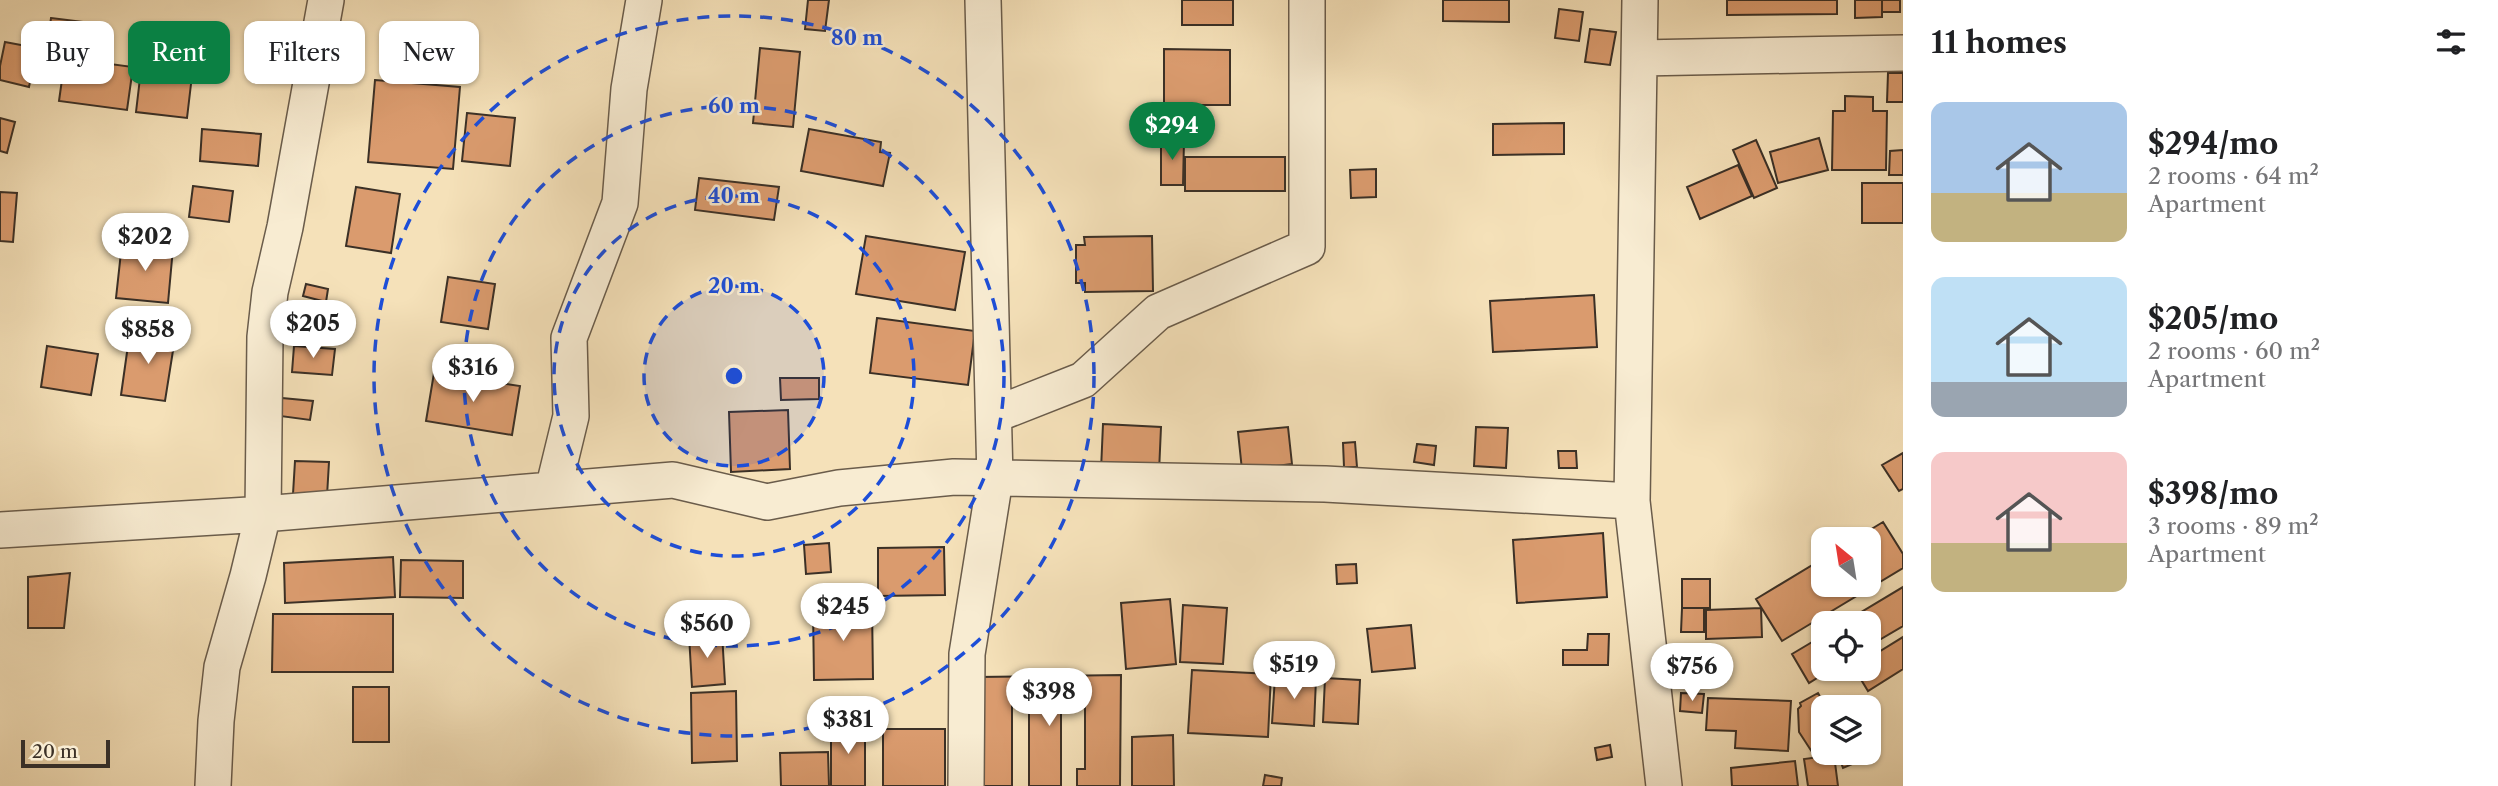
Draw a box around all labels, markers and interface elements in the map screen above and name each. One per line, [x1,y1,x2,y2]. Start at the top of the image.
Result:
chip: Buy [21,21,114,84]
chip: Rent [128,21,230,84]
chip: Filters [244,21,365,84]
chip: New [379,21,479,84]
icon: filters [2432,23,2470,61]
text: 11 homes [1931,24,2067,61]
text: 80 m [831,25,883,50]
text: 60 m [708,93,760,118]
pin: $294 [1131,102,1213,162]
text: $294 [1145,111,1199,139]
text: $294/mo [2148,125,2278,162]
icon: home [1987,130,2071,214]
text: 2 rooms · 64 m² [2148,162,2319,190]
text: 40 m [708,183,760,208]
text: Apartment [2148,190,2266,218]
pin: $202 [104,214,186,273]
text: $202 [118,222,172,250]
text: 20 m [708,273,760,298]
pin: $205 [272,300,354,360]
text: $205/mo [2148,300,2278,337]
icon: home [1987,305,2071,389]
pin: $858 [107,306,189,366]
text: $205 [286,309,340,337]
text: $858 [121,315,175,343]
text: 2 rooms · 60 m² [2148,337,2320,365]
pin: $316 [432,344,514,404]
text: $316 [448,353,498,381]
centre of rings [722,364,746,388]
text: Apartment [2148,365,2266,393]
text: $398/mo [2148,475,2278,512]
icon: home [1987,480,2071,564]
text: 3 rooms · 89 m² [2148,512,2319,540]
north arrow [1811,527,1881,597]
map controls [1811,527,1881,765]
text: Apartment [2148,540,2266,568]
pin: $245 [802,584,884,643]
text: $245 [817,592,869,620]
pin: $560 [666,600,748,660]
text: $560 [680,609,734,637]
button: locate [1811,611,1881,681]
pin: $519 [1253,642,1335,701]
pin: $756 [1651,644,1733,703]
text: $519 [1269,650,1319,678]
text: $756 [1666,652,1718,680]
pin: $398 [1008,668,1090,728]
text: $398 [1022,677,1076,705]
button: layers [1811,695,1881,765]
pin: $381 [807,696,889,756]
text: $381 [823,705,873,733]
scale bar [21,737,110,769]
text: 20 m [32,740,78,763]

